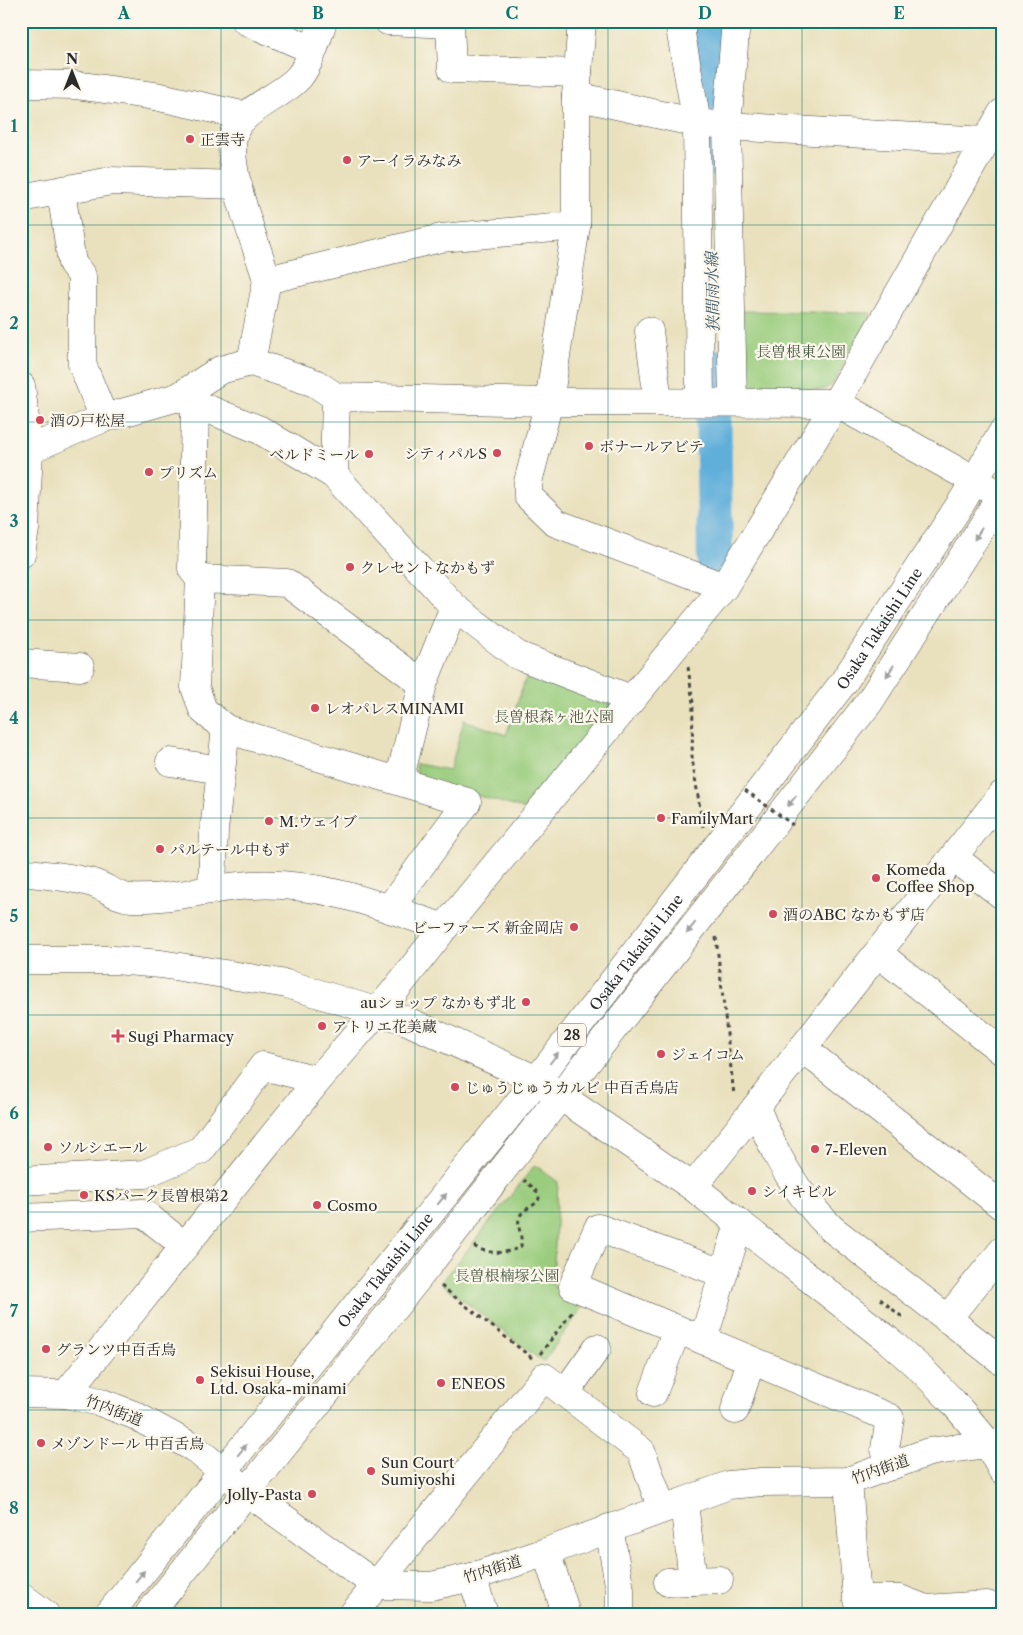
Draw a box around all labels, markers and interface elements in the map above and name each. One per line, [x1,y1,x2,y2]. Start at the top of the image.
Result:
text: A [117,3,131,23]
text: B [312,3,324,23]
text: C [506,3,518,23]
text: D [698,3,712,23]
text: E [893,3,905,23]
north arrow [48,48,98,98]
text: N [66,50,78,68]
text: 1 [10,116,18,136]
place label: 正雲寺 [200,130,245,149]
marker: 正雲寺 [184,133,196,145]
place label: アーイラみなみ [357,151,462,170]
marker: アーイラみなみ [341,154,353,166]
water label: 狭間雨水線 [701,250,723,332]
text: 2 [9,313,19,333]
park label: 長曽根東公園 [756,342,846,361]
place label: 酒の戸松屋 [50,411,125,430]
marker: 酒の戸松屋 [34,414,46,426]
place label: ボナールアビテ [599,437,704,456]
marker: ボナールアビテ [583,440,595,452]
place label: シティパルS [404,444,487,463]
place label: ベルドミール [269,445,359,464]
marker: シティパルS [491,447,503,459]
marker: ベルドミール [363,448,375,460]
place label: プリズム [159,463,218,482]
marker: プリズム [143,466,155,478]
text: 3 [9,511,19,531]
one-way arrow [973,528,983,541]
place label: クレセントなかもず [360,558,495,577]
marker: クレセントなかもず [344,561,356,573]
street label: Osaka Takaishi Line [832,564,926,693]
one-way arrow [885,664,895,677]
place label: レオパレスMINAMI [325,699,464,718]
marker: レオパレスMINAMI [309,702,321,714]
park label: 長曽根森ヶ池公園 [494,707,614,726]
text: 4 [9,708,19,728]
one-way arrow [787,794,798,807]
place label: FamilyMart [671,809,754,828]
place label: M.ウェイブ [279,812,357,831]
marker: FamilyMart [655,812,667,824]
marker: M.ウェイブ [263,815,275,827]
place label: パルテール中もず [170,840,290,859]
marker: パルテール中もず [154,843,166,855]
place label: Komeda Coffee Shop [886,860,974,896]
marker: Komeda Coffee Shop [870,872,882,884]
street label: Osaka Takaishi Line [585,890,687,1014]
place label: 酒のABC なかもず店 [783,905,925,924]
text: 5 [10,906,19,926]
marker: 酒のABC なかもず店 [767,908,779,920]
place label: ビーファーズ 新金岡店 [412,918,564,937]
marker: ビーファーズ 新金岡店 [568,921,580,933]
one-way arrow [686,921,697,934]
place label: auショップ なかもず北 [360,993,516,1012]
marker: auショップ なかもず北 [520,996,532,1008]
place label: アトリエ花美蔵 [332,1017,437,1036]
marker: アトリエ花美蔵 [316,1020,328,1032]
road number: 28 [558,1024,586,1046]
place label: Sugi Pharmacy [128,1027,235,1046]
marker: Sugi Pharmacy [112,1030,124,1042]
place label: ジェイコム [671,1045,745,1064]
marker: ジェイコム [655,1048,667,1060]
one-way arrow [548,1052,559,1065]
place label: じゅうじゅうカルビ 中百舌鳥店 [465,1078,679,1097]
marker: じゅうじゅうカルビ 中百舌鳥店 [449,1081,461,1093]
text: 6 [9,1103,19,1123]
place label: ソルシエール [58,1138,147,1157]
place label: 7-Eleven [825,1140,888,1159]
marker: ソルシエール [42,1141,54,1153]
marker: 7-Eleven [809,1143,821,1155]
place label: シイキビル [762,1182,836,1201]
marker: シイキビル [746,1185,758,1197]
place label: KSパーク長曽根第2 [94,1186,228,1205]
marker: KSパーク長曽根第2 [78,1189,90,1201]
one-way arrow [436,1193,447,1206]
place label: Cosmo [327,1196,377,1215]
marker: Cosmo [311,1199,323,1211]
street label: Osaka Takaishi Line [333,1209,437,1331]
park label: 長曽根楠塚公園 [454,1266,560,1285]
text: 7 [10,1301,19,1321]
place label: グランツ中百舌鳥 [56,1340,176,1359]
marker: グランツ中百舌鳥 [40,1343,52,1355]
place label: Sekisui House, Ltd. Osaka-minami [210,1362,347,1398]
marker: Sekisui House, Ltd. Osaka-minami [194,1374,206,1386]
place label: ENEOS [451,1374,506,1393]
marker: ENEOS [435,1377,447,1389]
street label: 竹内街道 [83,1390,145,1430]
place label: メゾンドール 中百舌鳥 [51,1434,204,1453]
marker: メゾンドール 中百舌鳥 [35,1437,47,1449]
one-way arrow [237,1444,248,1457]
street label: 竹内街道 [849,1450,911,1488]
place label: Sun Court Sumiyoshi [381,1453,456,1489]
marker: Sun Court Sumiyoshi [365,1465,377,1477]
place label: Jolly-Pasta [225,1485,302,1504]
marker: Jolly-Pasta [306,1488,318,1500]
text: 8 [9,1498,19,1518]
street label: 竹内街道 [461,1551,523,1587]
one-way arrow [135,1570,146,1583]

